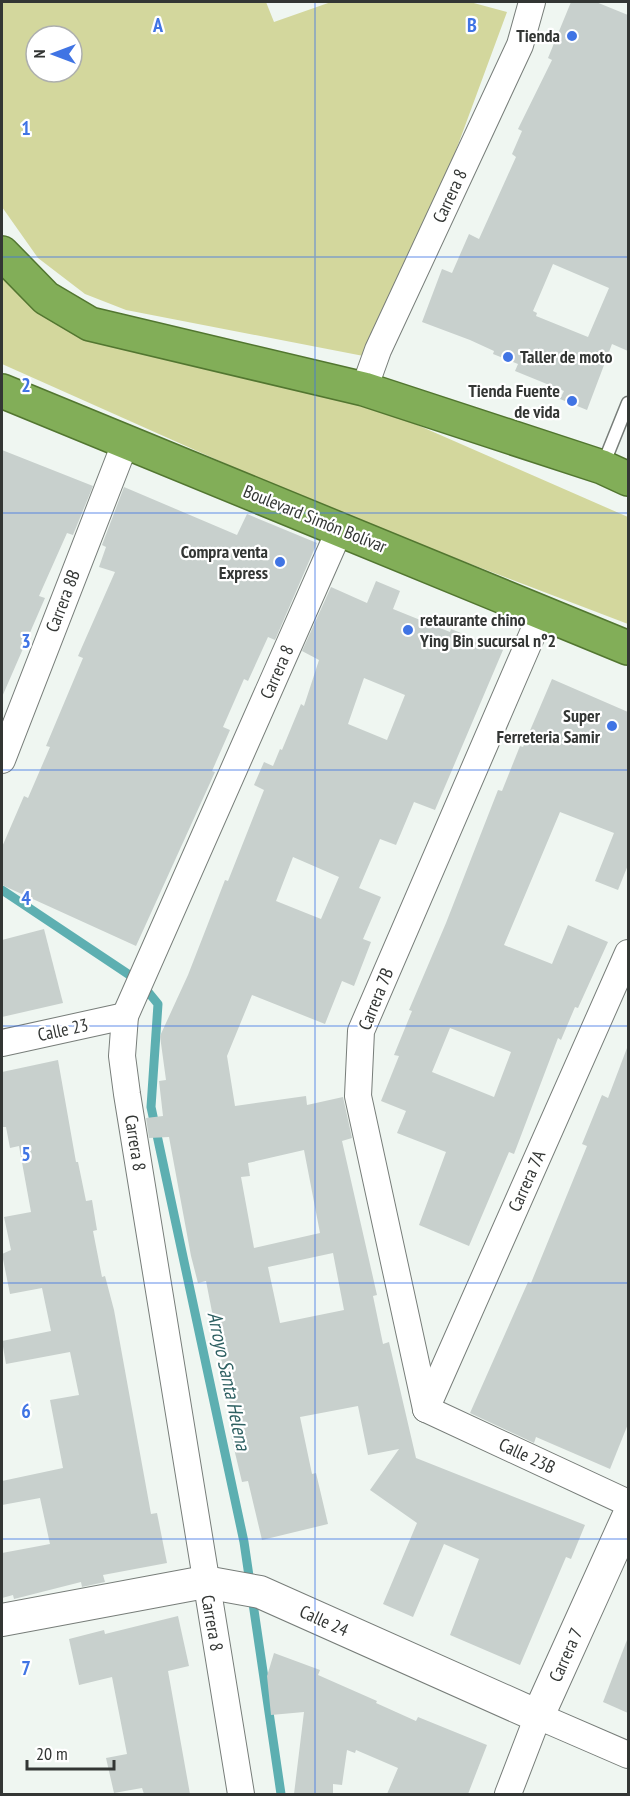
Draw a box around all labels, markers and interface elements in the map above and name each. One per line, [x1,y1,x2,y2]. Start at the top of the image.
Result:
text: A [152,12,164,38]
text: B [467,12,477,38]
north arrow [24,24,84,84]
place label: Tienda [516,24,560,47]
marker: Tienda [565,29,579,43]
text: N [29,50,49,58]
text: 1 [21,115,31,141]
street label: Carrera 8 [427,165,472,226]
place label: Taller de moto [520,345,612,368]
marker: Taller de moto [501,350,515,364]
text: 2 [21,372,31,398]
place label: Tienda Fuente de vida [468,379,560,423]
marker: Tienda Fuente de vida [565,394,579,408]
street label: Boulevard Simón Bolívar [240,479,390,558]
place label: Compra venta Express [181,540,268,584]
marker: Compra venta Express [273,555,287,569]
street label: Carrera 8B [40,566,85,635]
place label: retaurante chino Ying Bin sucursal nº2 [419,608,556,652]
marker: retaurante chino Ying Bin sucursal nº2 [401,623,415,637]
text: 3 [21,628,31,654]
street label: Carrera 8 [255,641,299,702]
place label: Super Ferreteria Samir [497,704,601,748]
marker: Super Ferreteria Samir [605,719,619,733]
text: 4 [21,885,31,911]
street label: Carrera 7B [353,964,398,1033]
street label: Calle 23 [36,1013,90,1046]
street label: Carrera 8 [120,1113,151,1173]
text: 5 [21,1141,31,1167]
street label: Carrera 7A [503,1146,550,1215]
water label: Arroyo Santa Helena [202,1309,257,1454]
text: 6 [21,1398,31,1424]
street label: Calle 23B [495,1433,559,1479]
street label: Carrera 8 [196,1593,229,1653]
street label: Calle 24 [296,1600,352,1641]
street label: Carrera 7 [544,1624,588,1685]
text: 7 [21,1655,31,1681]
scale bar [27,1733,114,1771]
text: 20 m [36,1742,68,1765]

